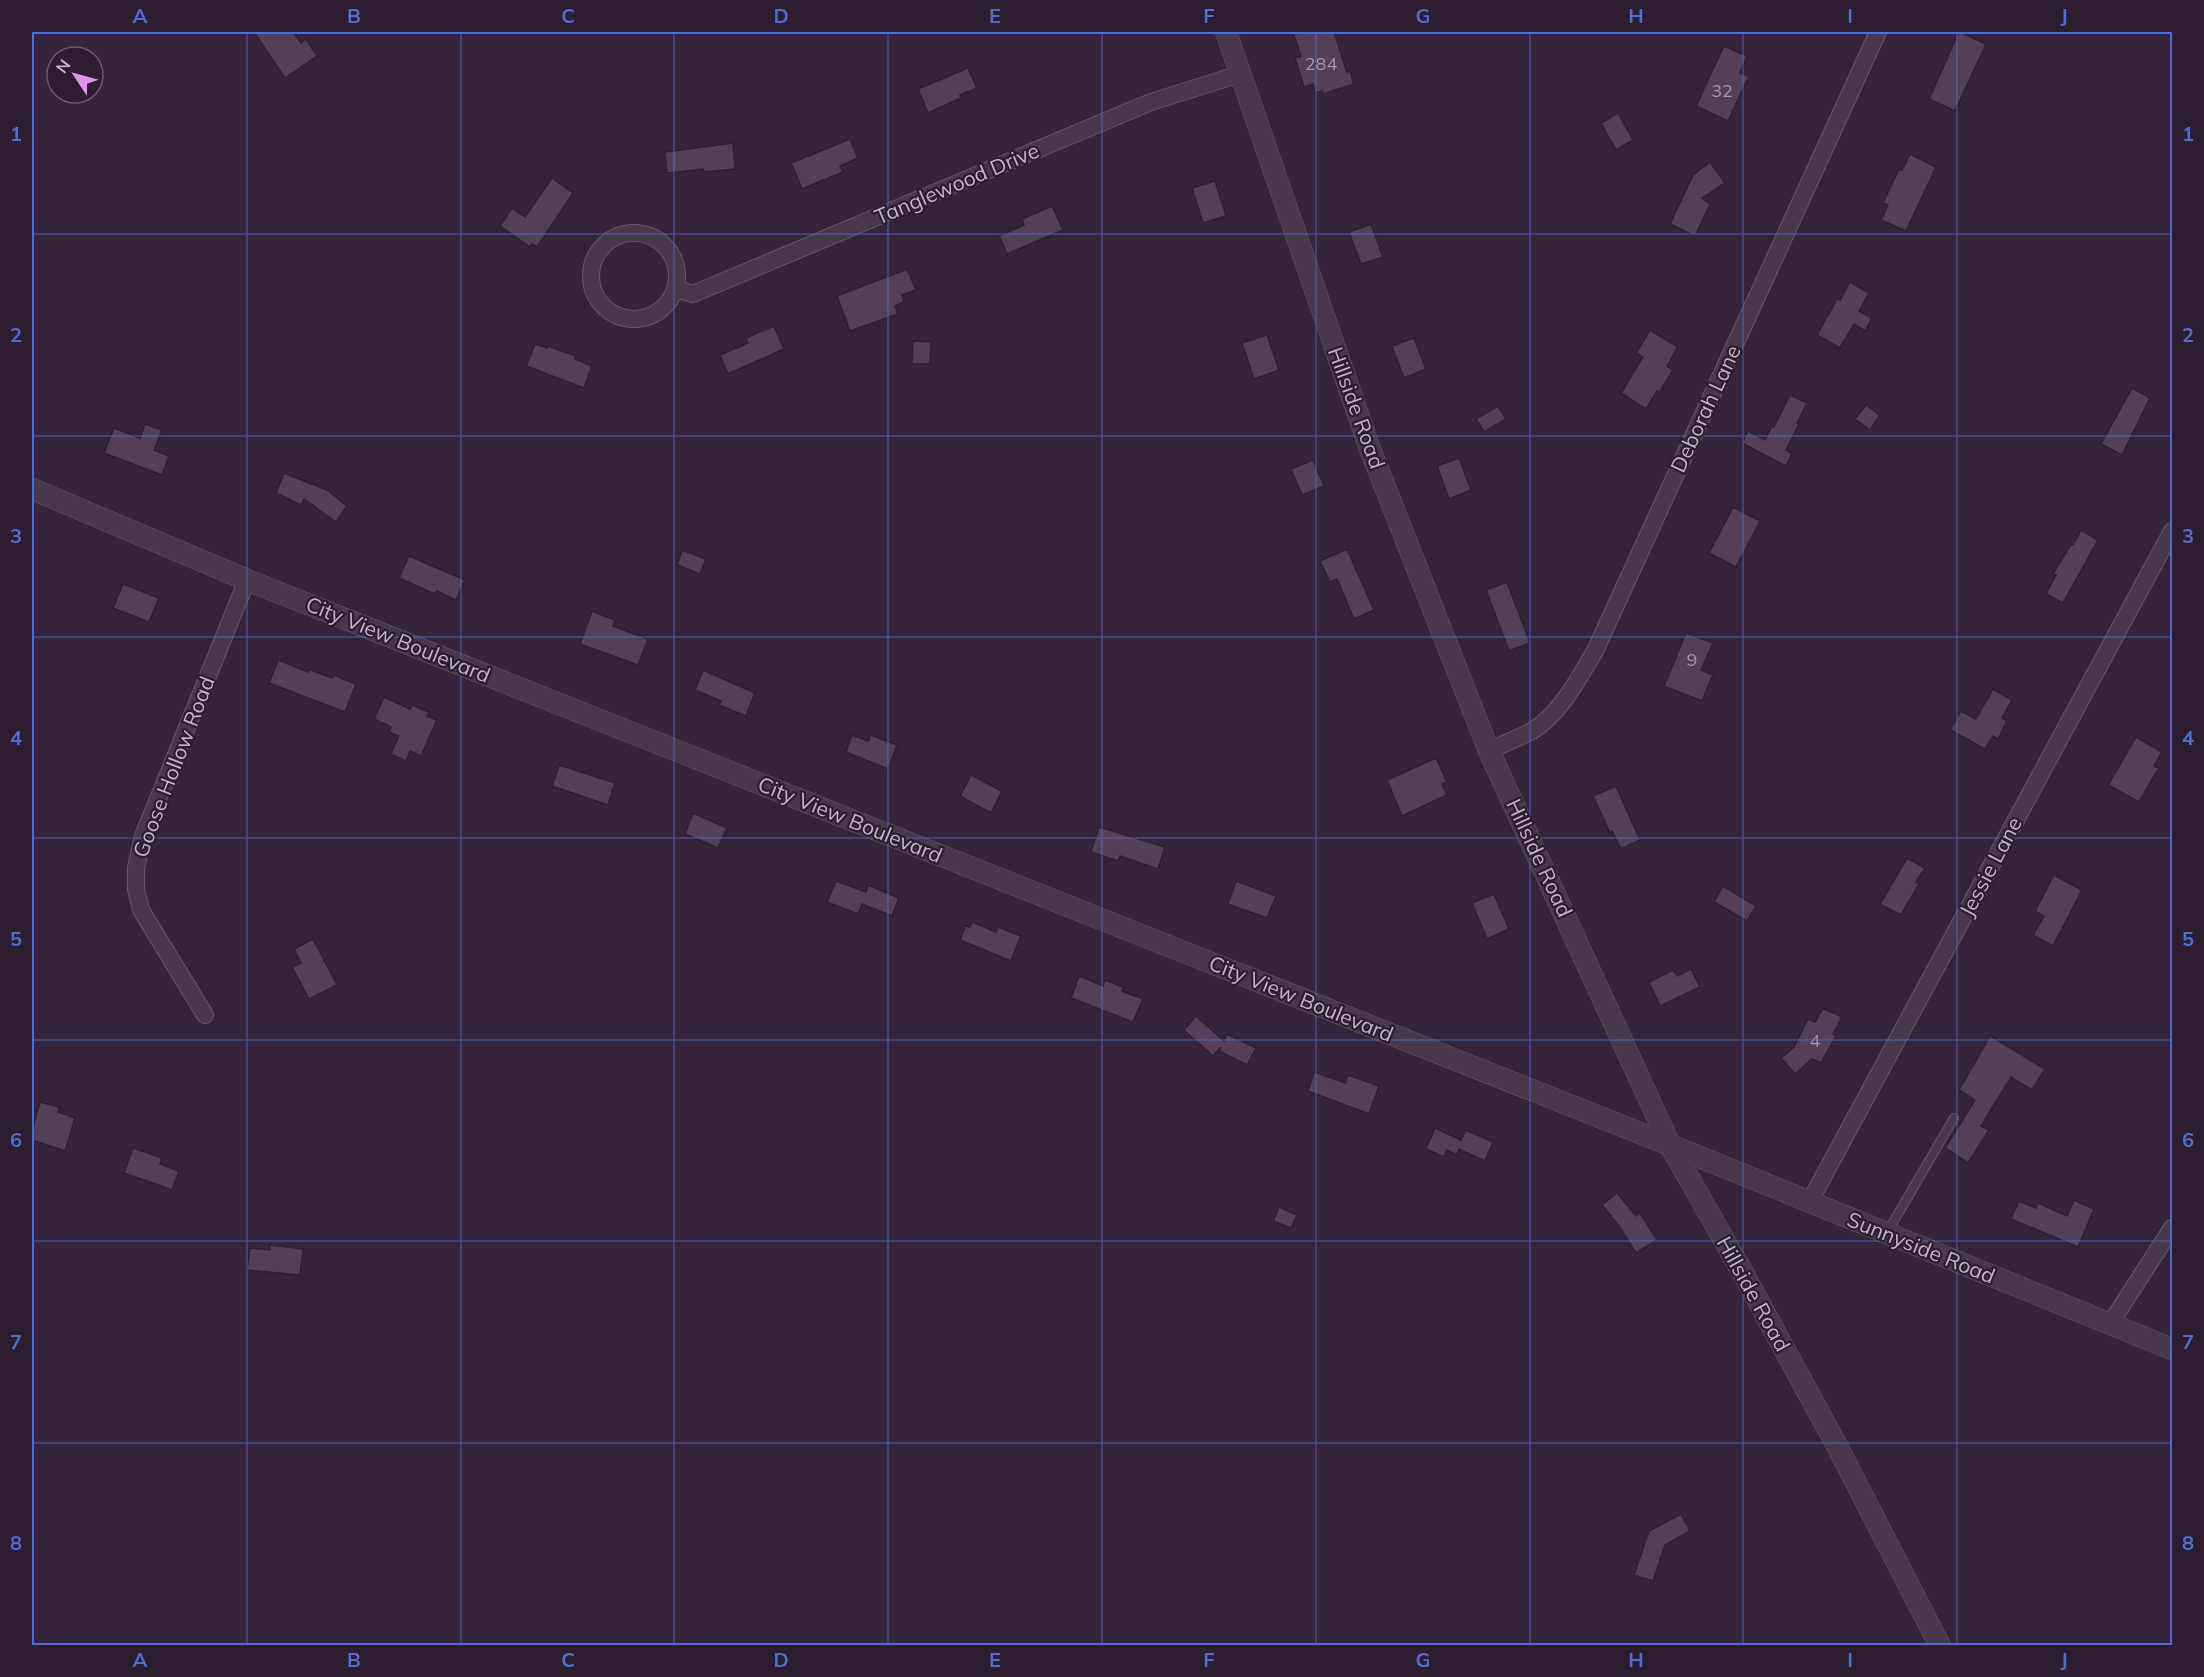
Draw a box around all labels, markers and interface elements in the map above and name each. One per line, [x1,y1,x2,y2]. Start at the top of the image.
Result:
text: A [133,3,148,28]
text: B [347,3,361,28]
text: C [561,3,575,28]
text: D [773,3,789,28]
text: E [989,3,1001,28]
text: F [1203,3,1215,28]
text: G [1416,3,1430,28]
text: H [1628,3,1644,28]
text: I [1847,3,1853,28]
text: J [2060,3,2068,28]
north arrow [45,45,105,105]
house number: 284 [1305,52,1337,75]
text: N [51,55,75,77]
house number: 32 [1711,79,1733,102]
text: 1 [10,121,22,146]
text: 1 [2182,121,2194,146]
street label: Tanglewood Drive [871,137,1043,229]
text: 2 [10,322,22,347]
text: 2 [2182,322,2194,347]
street label: Deborah Lane [1664,341,1746,476]
street label: Hillside Road [1323,343,1391,472]
text: 3 [10,523,22,548]
text: 3 [2182,523,2194,548]
street label: City View Boulevard [302,590,494,688]
house number: 9 [1687,648,1697,671]
street label: Goose Hollow Road [127,672,220,861]
text: 4 [10,725,22,750]
text: 4 [2182,725,2194,750]
street label: City View Boulevard [754,770,946,868]
street label: Hillside Road [1501,794,1579,921]
street label: Jessie Lane [1953,812,2027,921]
text: 5 [10,926,22,951]
text: 5 [2182,926,2194,951]
street label: City View Boulevard [1205,949,1397,1047]
house number: 4 [1810,1029,1821,1052]
text: 6 [10,1127,22,1152]
text: 6 [2182,1127,2194,1152]
street label: Sunnyside Road [1844,1206,1999,1289]
street label: Hillside Road [1712,1231,1796,1356]
text: 7 [10,1329,22,1354]
text: 7 [2182,1329,2194,1354]
text: 8 [10,1530,22,1555]
text: 8 [2182,1530,2194,1555]
text: A [133,1647,148,1672]
text: B [347,1647,361,1672]
text: C [561,1647,575,1672]
text: D [773,1647,789,1672]
text: E [989,1647,1001,1672]
text: F [1203,1647,1215,1672]
text: G [1416,1647,1430,1672]
text: H [1628,1647,1644,1672]
text: I [1847,1647,1853,1672]
text: J [2060,1647,2068,1672]

